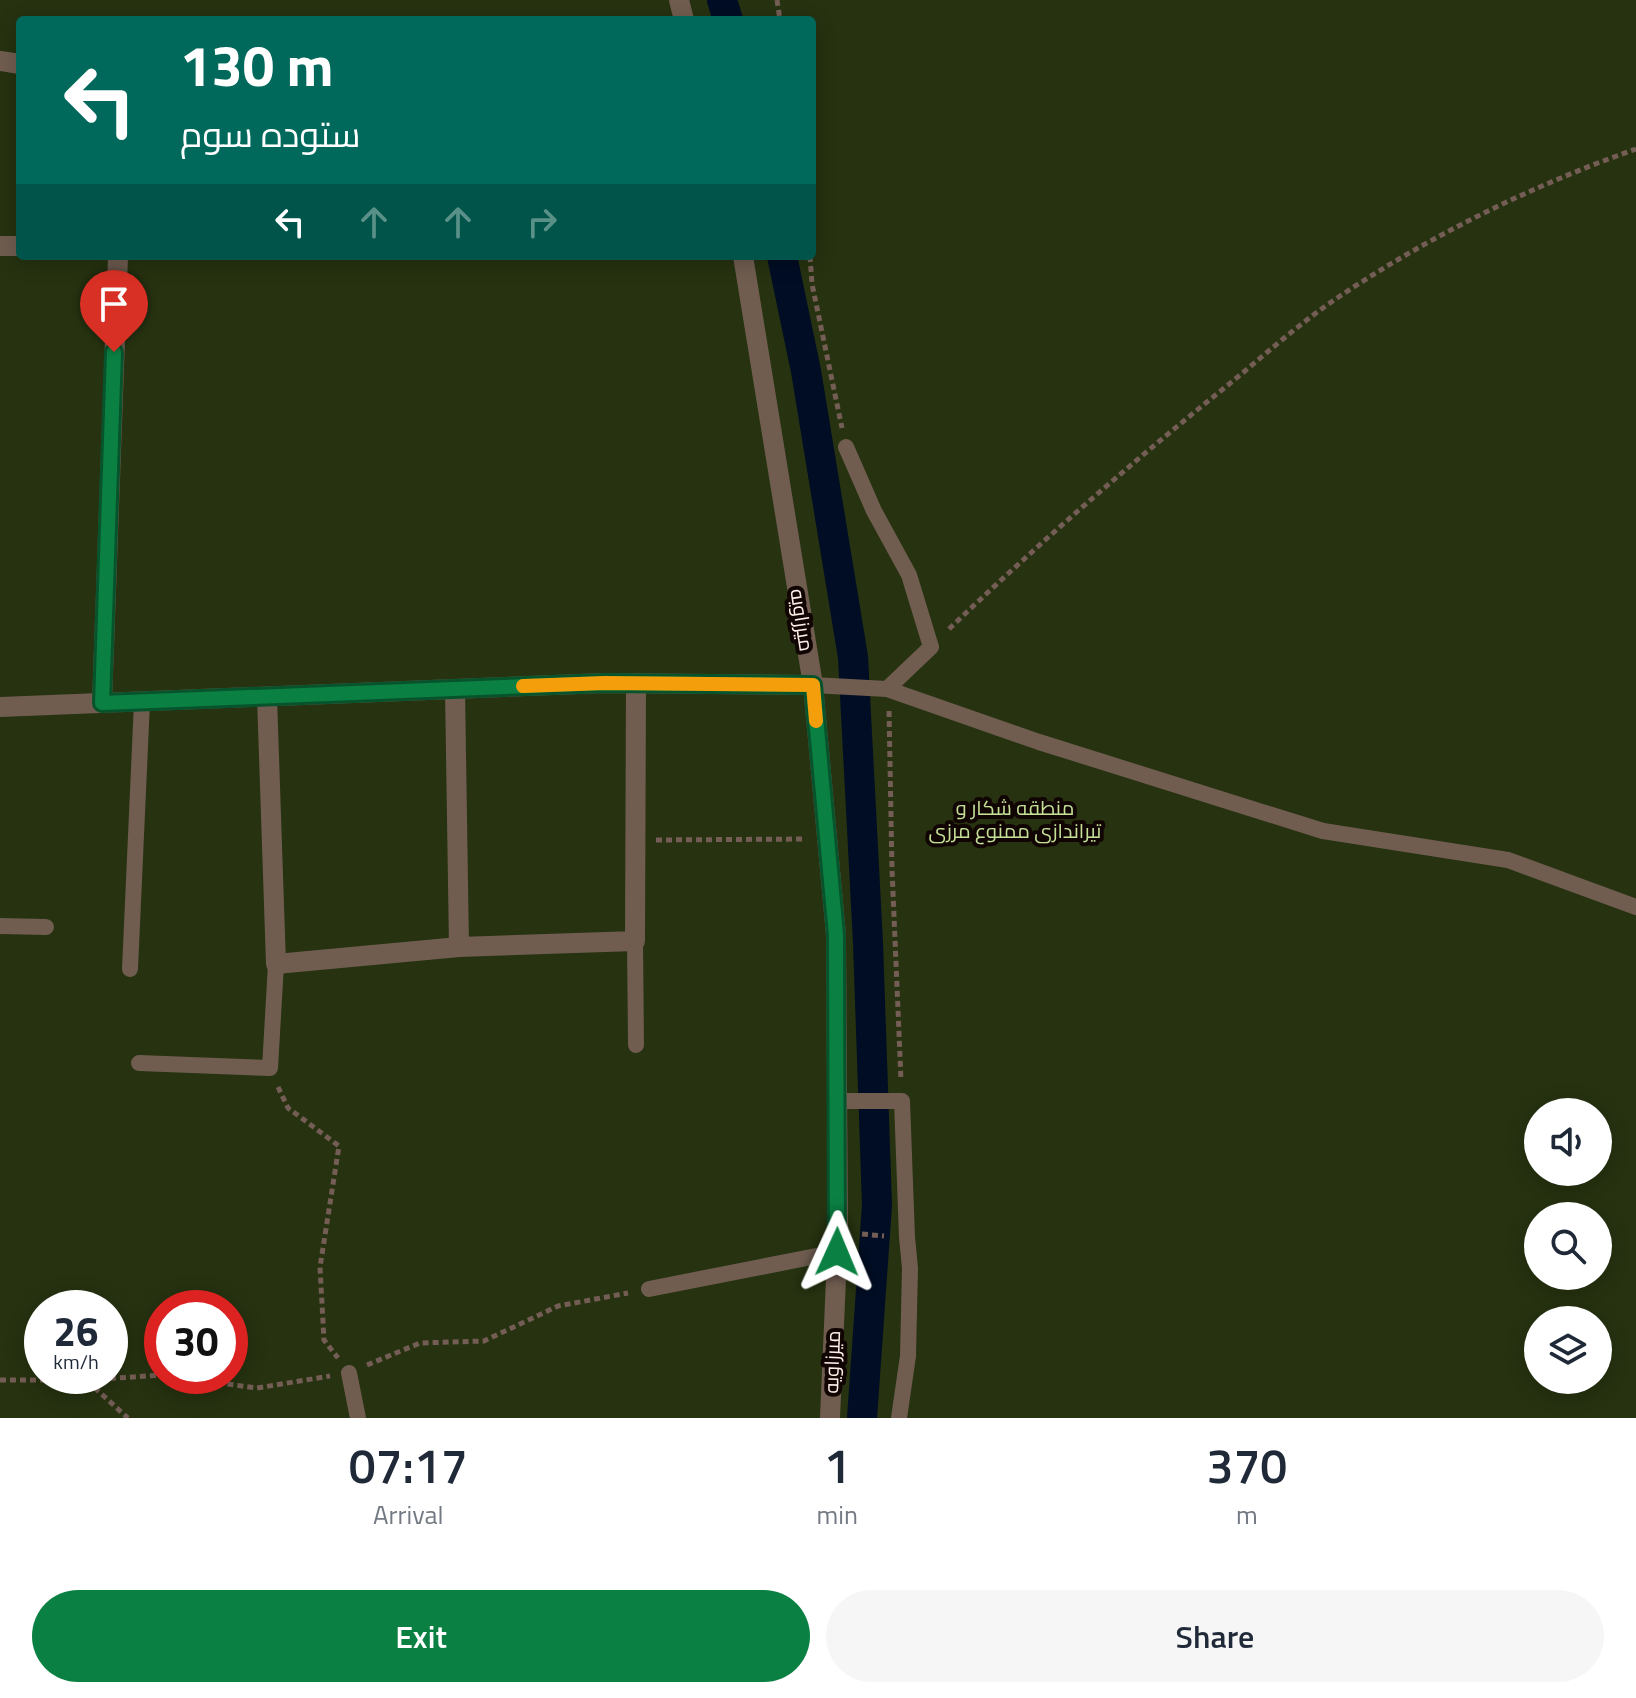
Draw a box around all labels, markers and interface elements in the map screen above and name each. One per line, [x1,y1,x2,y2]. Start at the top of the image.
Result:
text: 130 m [180,23,333,108]
icon: left [48,48,152,152]
text: ستوده سوم [180,106,361,161]
icon: left [268,200,312,244]
icon: ahead [352,200,396,244]
icon: ahead [436,200,480,244]
icon: right [520,200,564,244]
pin [80,270,148,352]
icon: arrive [92,282,136,326]
street label: میرزاویه [782,586,823,654]
park label: منطقه شکار و تیراندازی ممنوع مرزی [929,792,1102,846]
map controls [1524,1098,1612,1394]
button: sound [1524,1098,1612,1186]
button: search [1524,1202,1612,1290]
position arrow [795,1210,879,1294]
speed limit sign: 30 [144,1290,248,1394]
text: 26 [54,1301,98,1362]
button: layers [1524,1306,1612,1394]
street label: میرزاویه [815,1330,848,1394]
text: km/h [53,1346,99,1377]
text: 07:17 [349,1429,468,1502]
text: 1 [824,1429,851,1502]
text: 370 [1207,1429,1287,1502]
text: Arrival [373,1495,443,1534]
text: min [816,1495,858,1534]
text: m [1236,1495,1258,1534]
button: Exit [32,1590,810,1682]
button: Share [826,1590,1604,1682]

